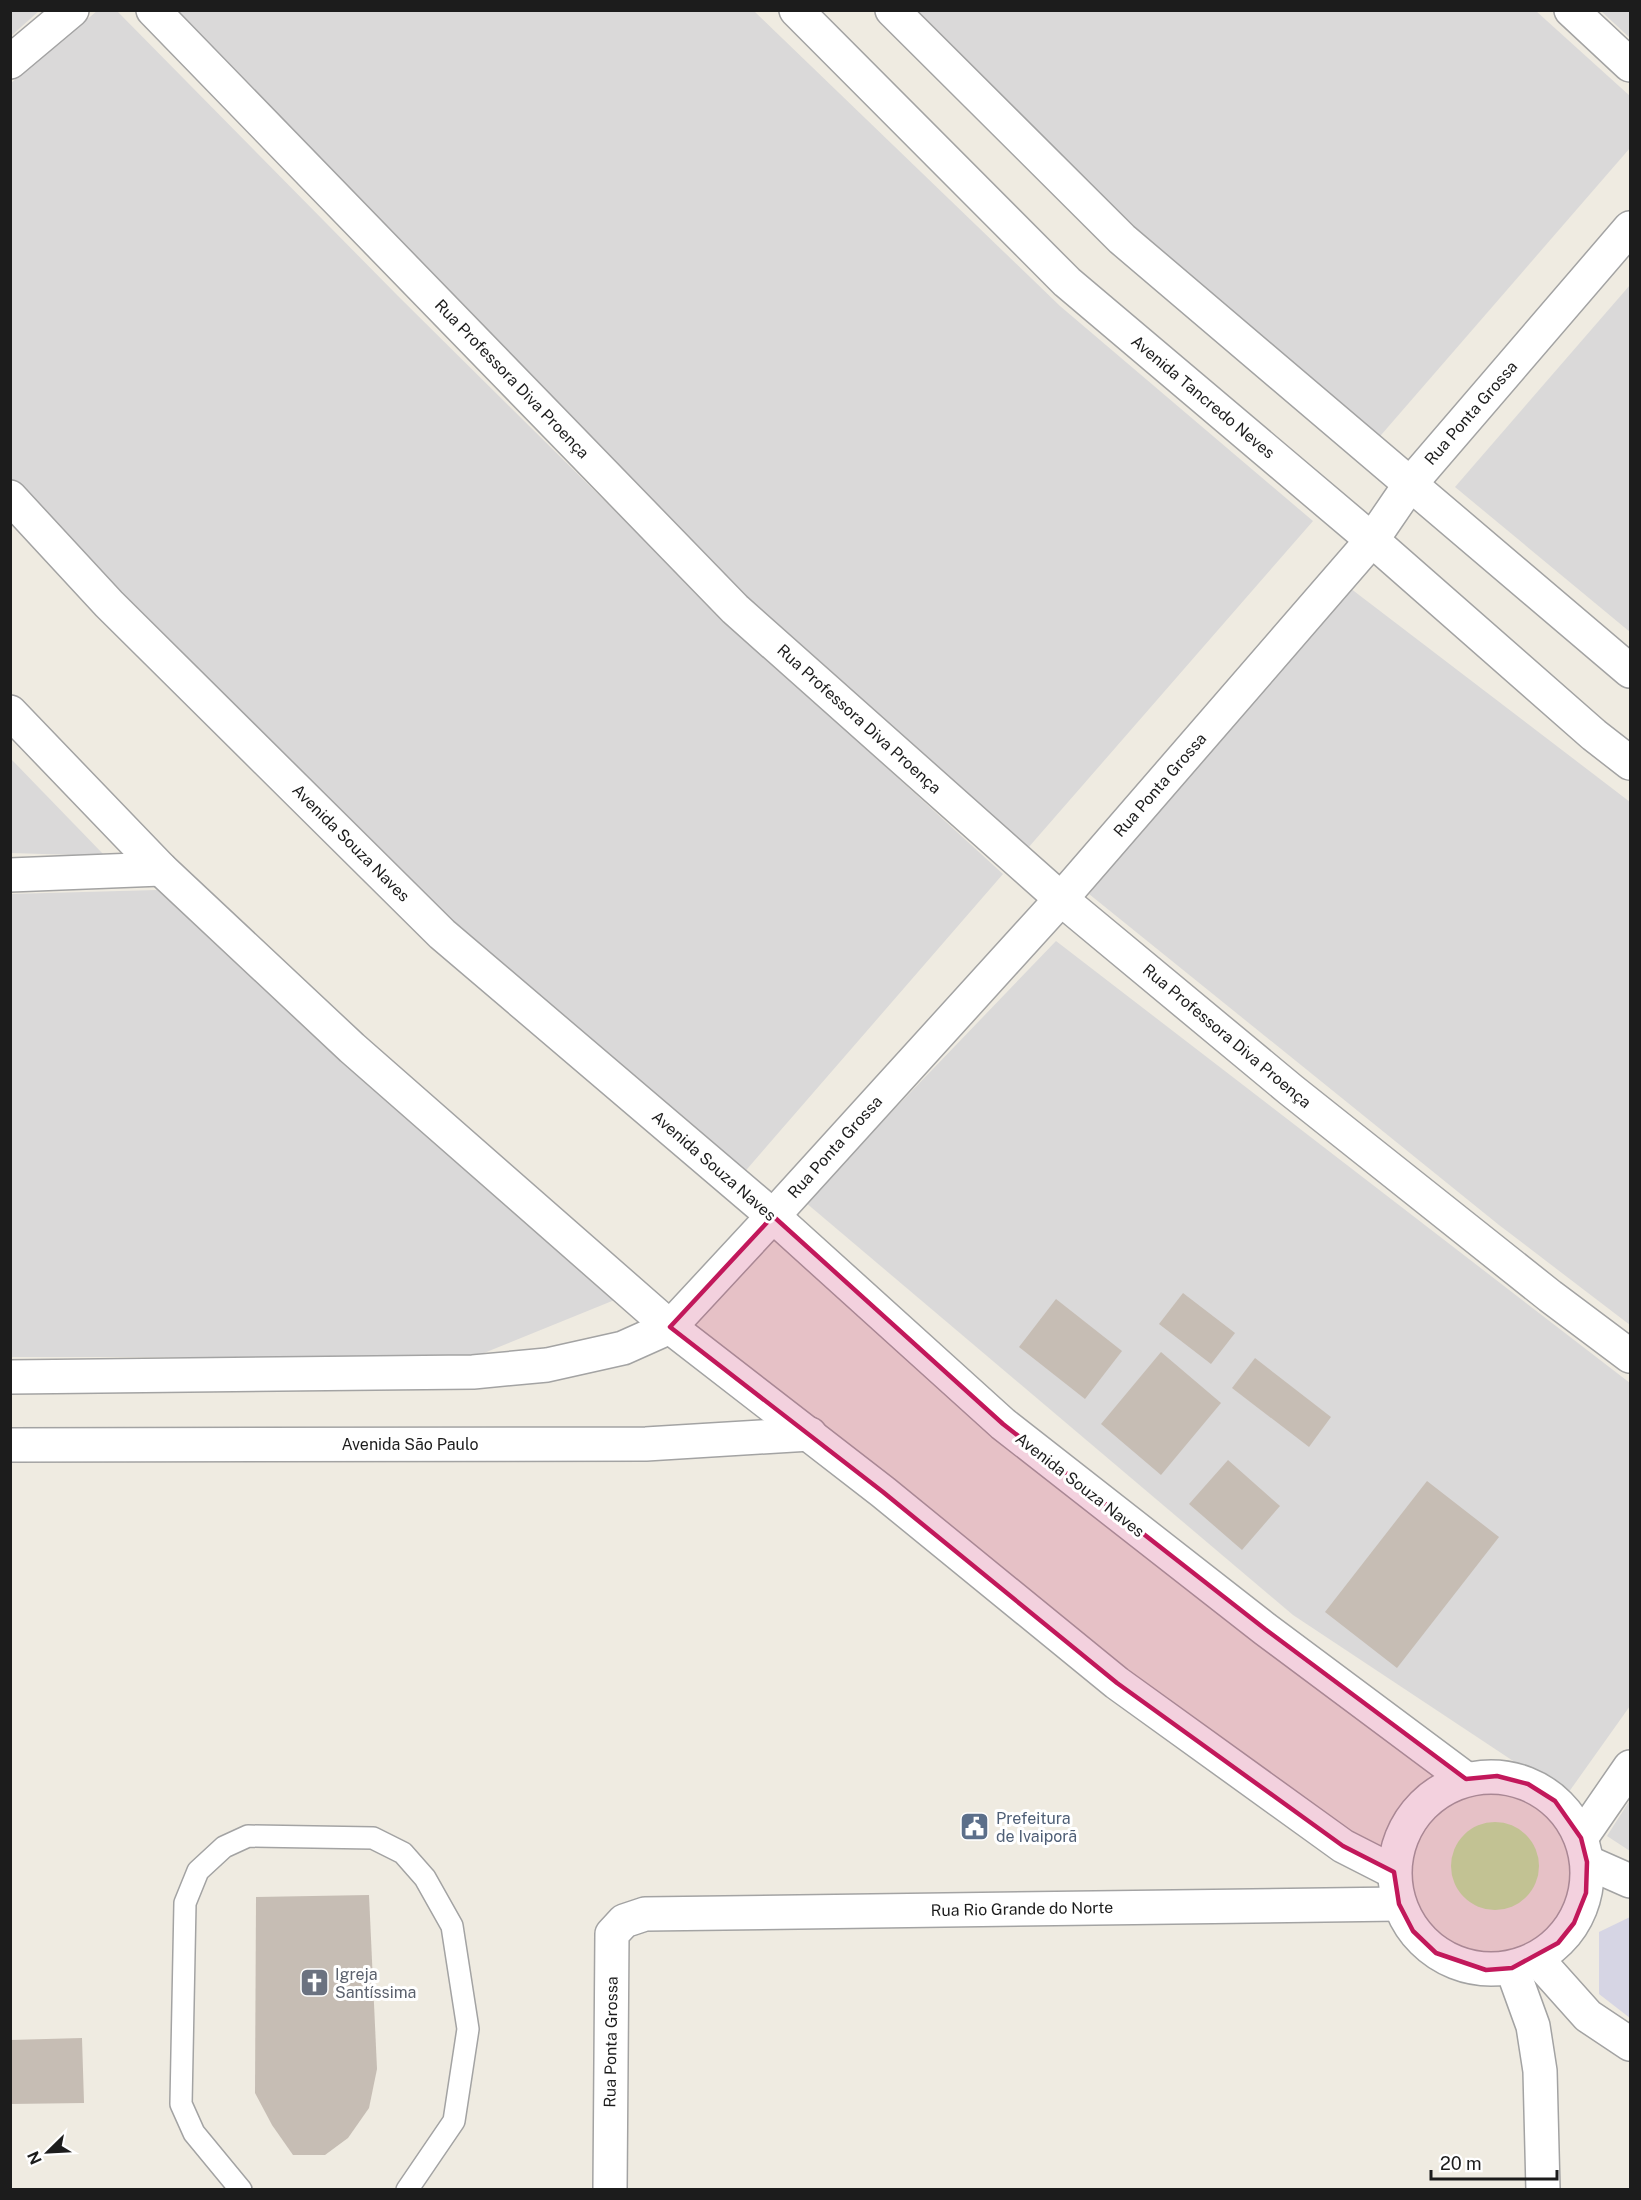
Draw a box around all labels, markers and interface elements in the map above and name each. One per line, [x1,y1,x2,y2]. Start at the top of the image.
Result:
street label: Rua Professora Diva Proença [431,296,593,462]
street label: Avenida Tancredo Neves [1127,331,1279,463]
street label: Rua Ponta Grossa [1421,357,1521,469]
street label: Rua Professora Diva Proença [773,640,945,798]
street label: Rua Ponta Grossa [1110,729,1210,841]
street label: Avenida Souza Naves [288,780,414,906]
street label: Rua Professora Diva Proença [1139,960,1315,1112]
street label: Rua Ponta Grossa [784,1092,886,1202]
street label: Avenida Souza Naves [648,1107,780,1225]
street label: Avenida Souza Naves [1012,1429,1148,1541]
street label: Avenida São Paulo [342,1435,478,1454]
place label: Prefeitura de Ivaiporã [996,1809,1077,1846]
public building icon: Prefeitura de Ivaiporã [959,1811,991,1843]
street label: Rua Rio Grande do Norte [931,1898,1113,1920]
place label: Igreja Santíssima [335,1965,416,2002]
church icon: Igreja Santíssima [298,1967,330,1999]
street label: Rua Ponta Grossa [600,1976,622,2108]
north arrow [18,2122,78,2182]
scale bar [1431,2143,1557,2181]
text: N [24,2148,46,2167]
text: 20 m [1440,2153,1482,2174]

